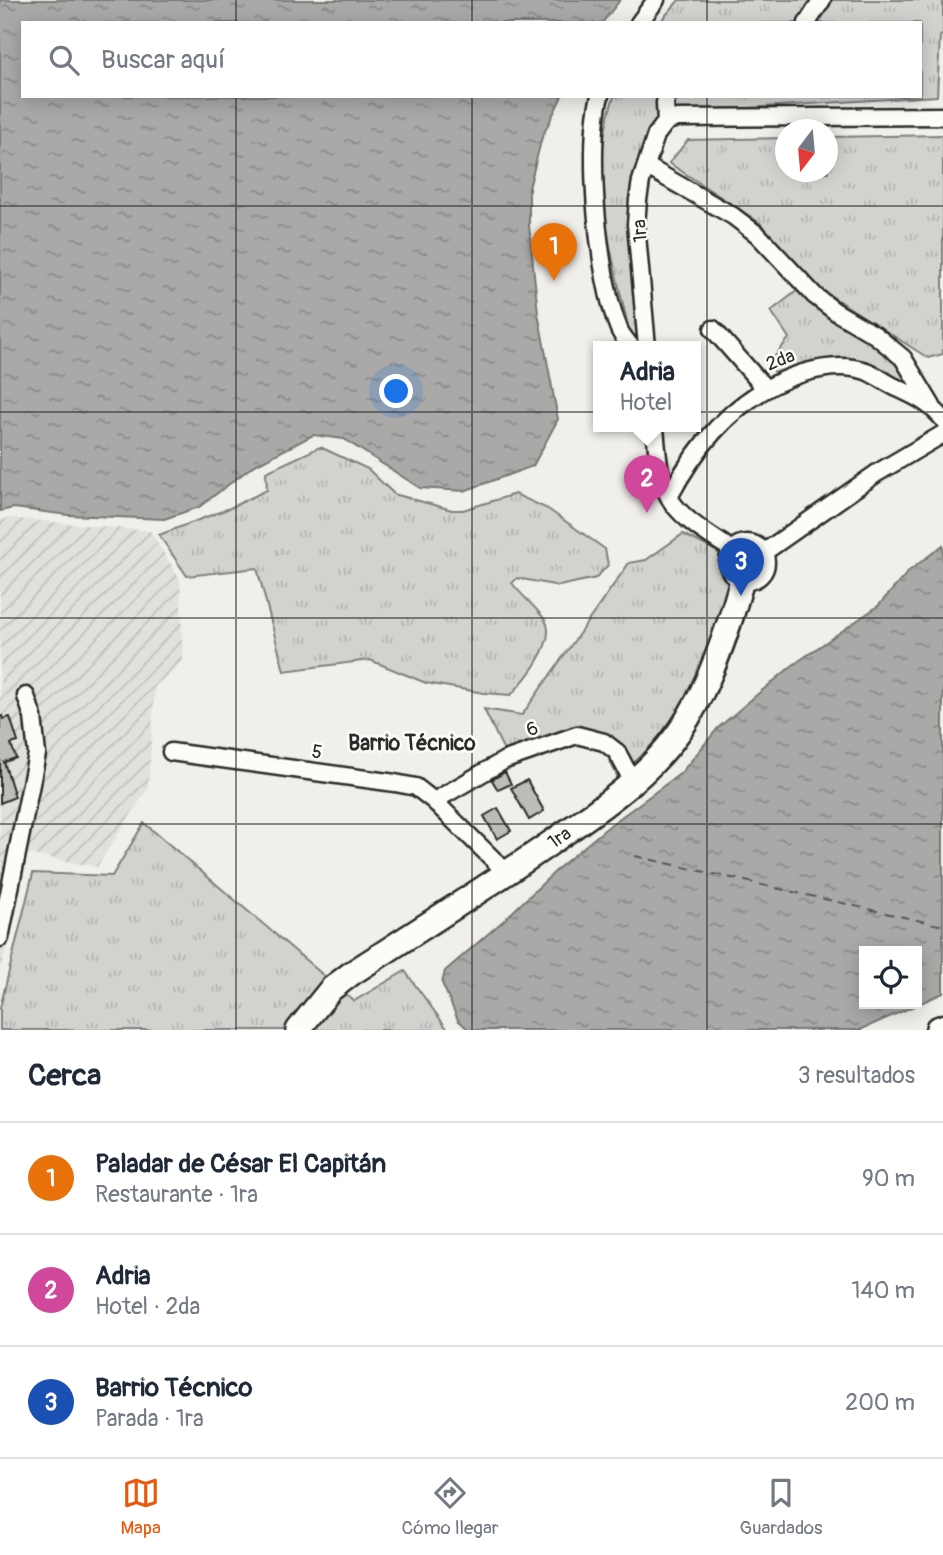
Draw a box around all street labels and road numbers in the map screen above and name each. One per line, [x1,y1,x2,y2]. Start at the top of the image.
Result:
street label: 1ra [627,218,653,243]
street label: 2da [763,344,798,376]
street label: 6 [523,716,541,742]
street label: 5 [310,739,324,765]
street label: 1ra [543,821,576,854]

